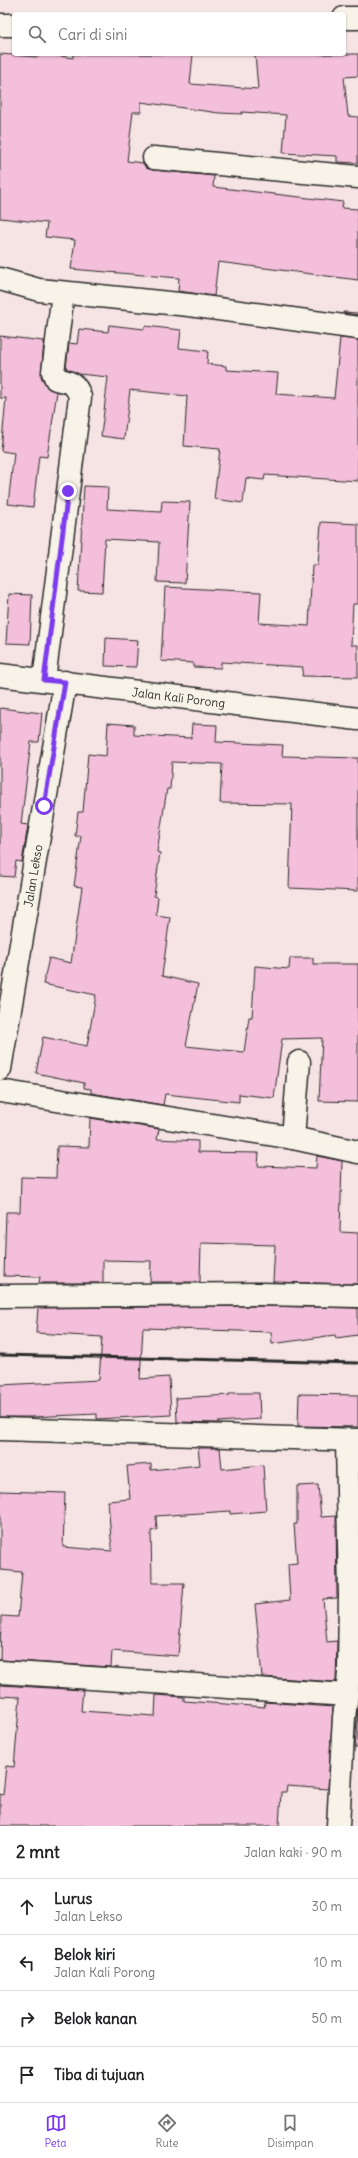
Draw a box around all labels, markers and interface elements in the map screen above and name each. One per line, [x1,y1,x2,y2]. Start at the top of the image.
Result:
search box [12,12,346,56]
icon: search [26,23,48,45]
text: Cari di sini [58,25,127,44]
route end [59,482,77,500]
street label: Jalan Kali Porong [131,684,226,710]
route start [35,797,53,815]
street label: Jalan Lekso [20,843,45,908]
text: 2 mnt [16,1841,60,1863]
text: Jalan kaki · 90 m [244,1844,342,1861]
text: Lurus [54,1889,92,1908]
icon: ahead [16,1896,38,1918]
text: 30 m [312,1898,342,1915]
text: Jalan Lekso [54,1908,122,1925]
text: Belok kiri [54,1945,115,1964]
icon: left [16,1952,38,1974]
text: 10 m [314,1954,342,1971]
text: Jalan Kali Porong [54,1964,155,1981]
icon: right [16,2008,38,2030]
text: Belok kanan [54,2009,137,2028]
text: 50 m [311,2010,342,2027]
icon: arrive [16,2064,38,2086]
text: Tiba di tujuan [54,2065,144,2084]
tab: Peta [44,2112,67,2150]
tab: Rute [155,2112,178,2150]
tab: Disimpan [267,2112,314,2150]

